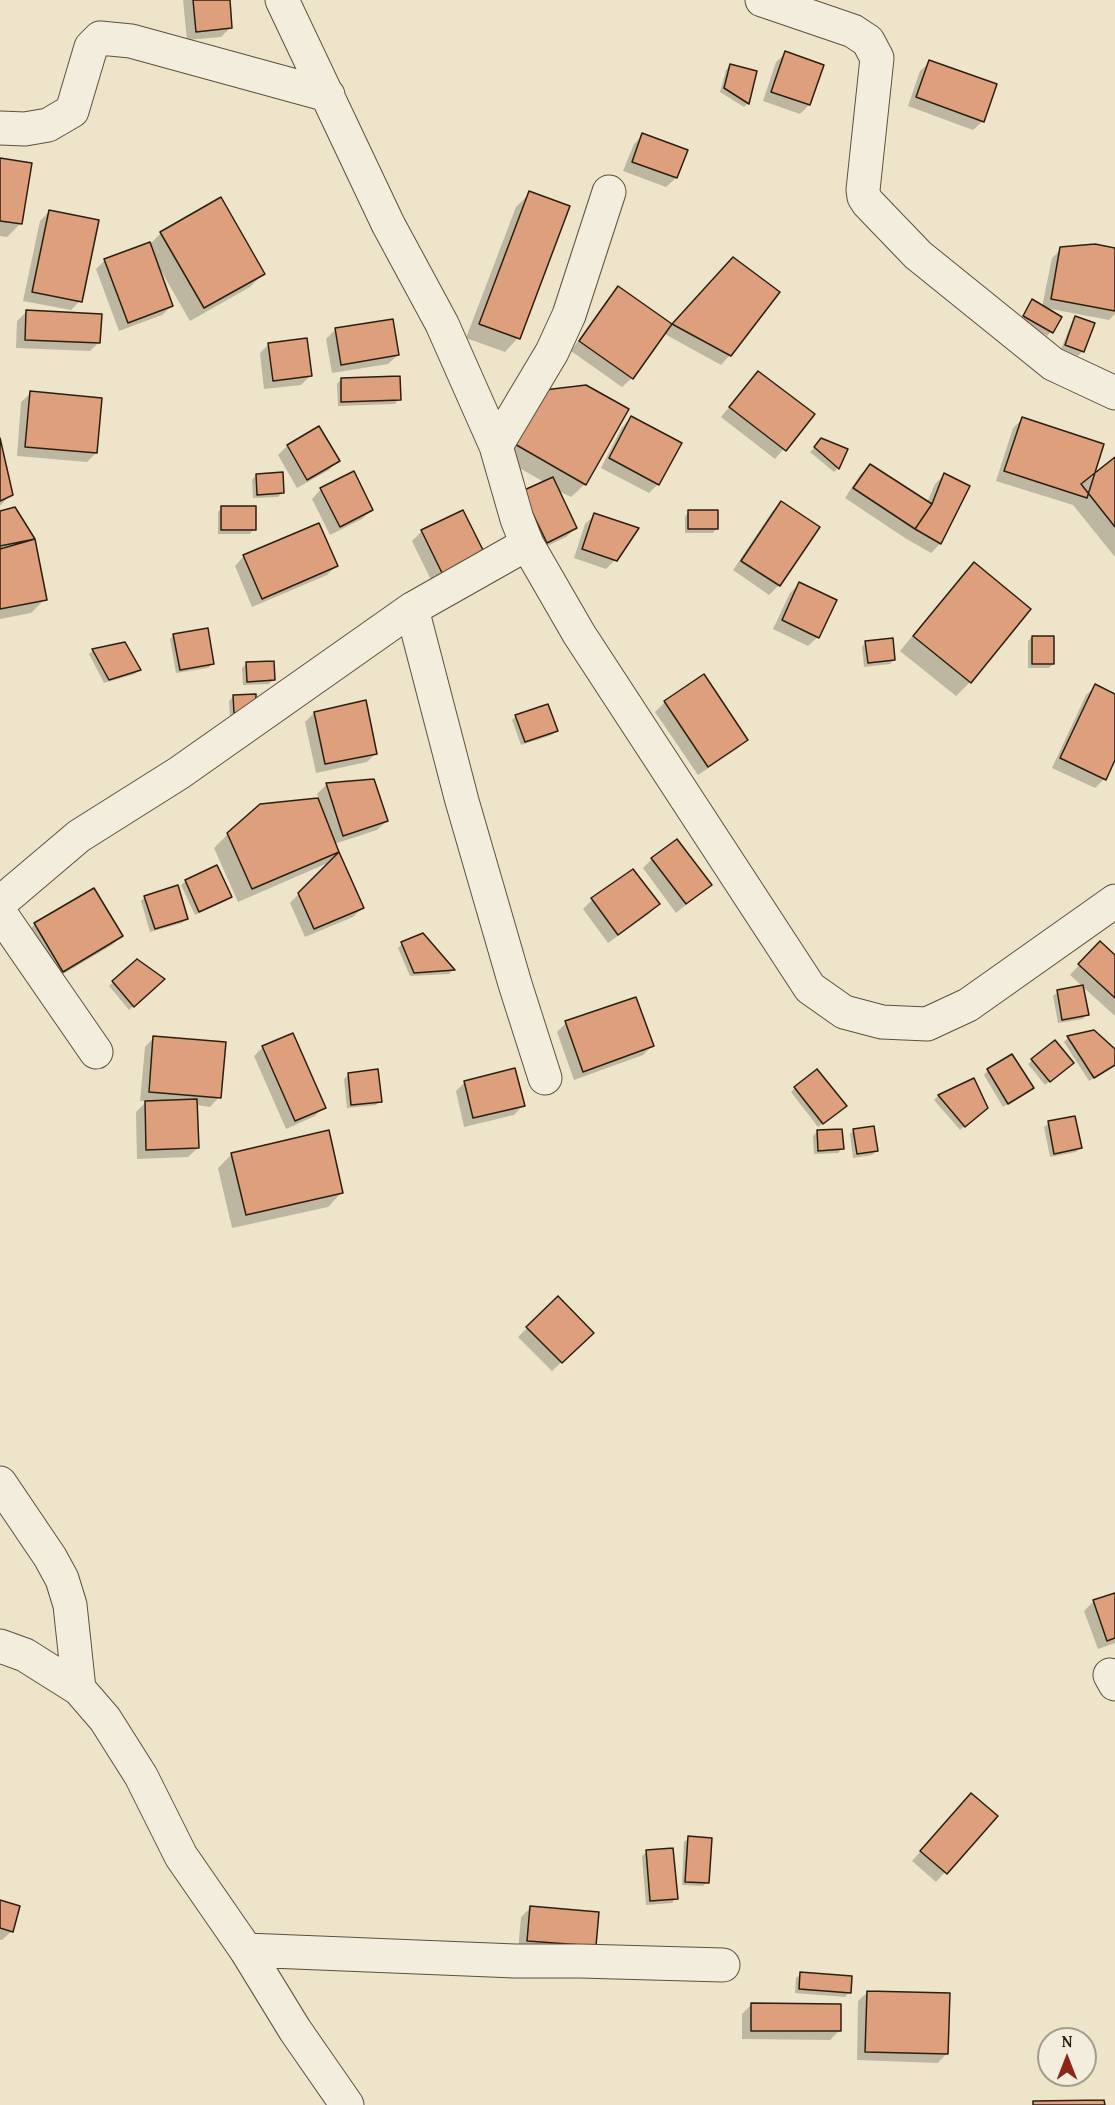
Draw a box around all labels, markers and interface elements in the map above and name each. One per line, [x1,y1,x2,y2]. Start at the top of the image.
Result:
north arrow [1037,2027,1097,2087]
text: N [1062,2029,1072,2053]

